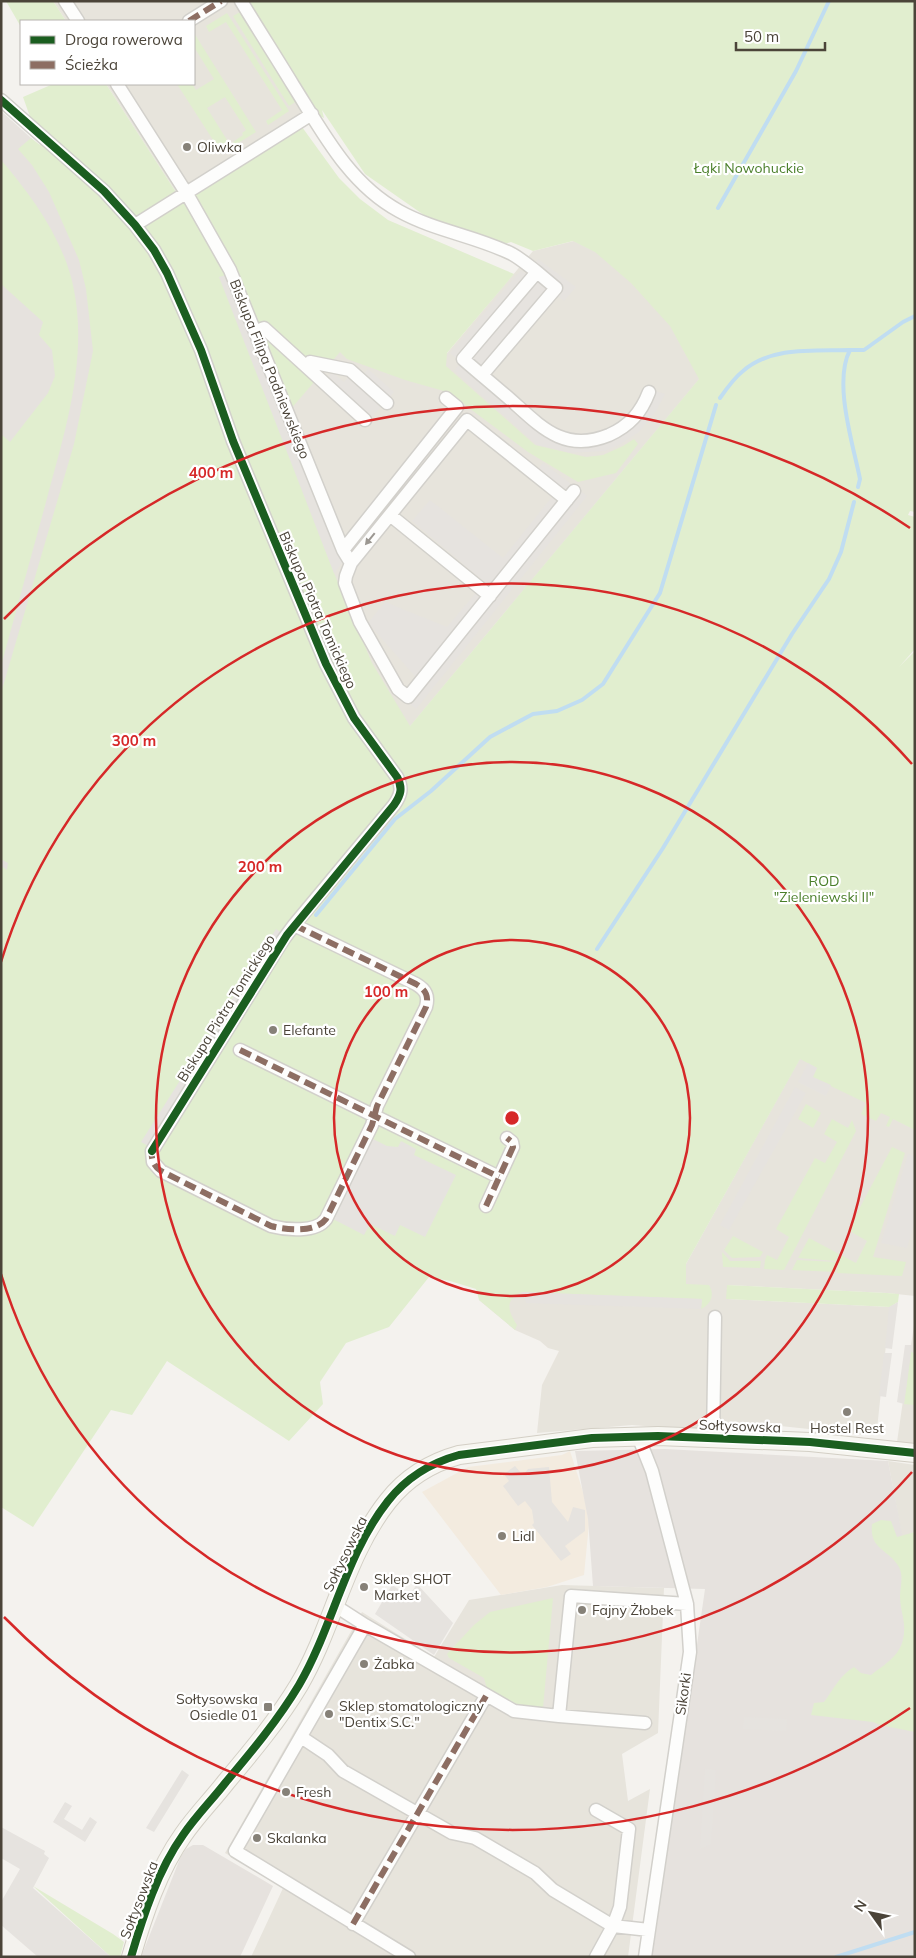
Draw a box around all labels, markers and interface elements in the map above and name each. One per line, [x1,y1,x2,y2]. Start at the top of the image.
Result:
legend [20,20,195,85]
scale bar [736,20,825,52]
text: 50 m [744,27,779,46]
text: Droga rowerowa [65,30,183,49]
text: Ścieżka [65,55,118,74]
place label: Oliwka [197,138,242,156]
marker: Oliwka [181,141,193,153]
park label: Łąki Nowohuckie [693,159,804,177]
street label: Biskupa Filipa Padniewskiego [226,277,314,461]
text: 400 m [189,463,233,482]
street label: Biskupa Piotra Tomickiego [275,529,361,691]
one-way arrow [365,532,376,545]
text: 300 m [112,731,156,750]
text: 200 m [238,857,282,876]
park label: ROD "Zieleniewski II" [774,872,874,906]
street label: Biskupa Piotra Tomickiego [173,931,279,1085]
text: 100 m [364,982,408,1001]
place label: Elefante [283,1021,336,1039]
marker: Elefante [267,1024,279,1036]
centre of rings [503,1109,521,1127]
marker: Hostel Rest [841,1406,853,1418]
street label: Sołtysowska [699,1416,781,1436]
place label: Hostel Rest [810,1419,884,1437]
street label: Sołtysowska [319,1513,371,1595]
place label: Lidl [512,1527,535,1545]
marker: Lidl [496,1530,508,1542]
place label: Sklep SHOT Market [374,1570,452,1604]
marker: Sklep SHOT Market [358,1581,370,1593]
place label: Fajny Żłobek [592,1601,674,1619]
marker: Fajny Żłobek [576,1604,588,1616]
place label: Żabka [374,1655,415,1673]
marker: Żabka [358,1658,370,1670]
street label: Sikorki [671,1672,695,1716]
place label: Sołtysowska Osiedle 01 [176,1690,258,1724]
place label: Sklep stomatologiczny "Dentix S.C." [339,1697,485,1731]
marker: Sołtysowska Osiedle 01 [262,1701,274,1713]
marker: Sklep stomatologiczny "Dentix S.C." [323,1708,335,1720]
place label: Fresh [296,1783,331,1801]
marker: Fresh [280,1786,292,1798]
place label: Skalanka [267,1829,327,1847]
marker: Skalanka [251,1832,263,1844]
street label: Sołtysowska [116,1858,162,1942]
north arrow [846,1888,896,1938]
text: N [850,1897,871,1915]

